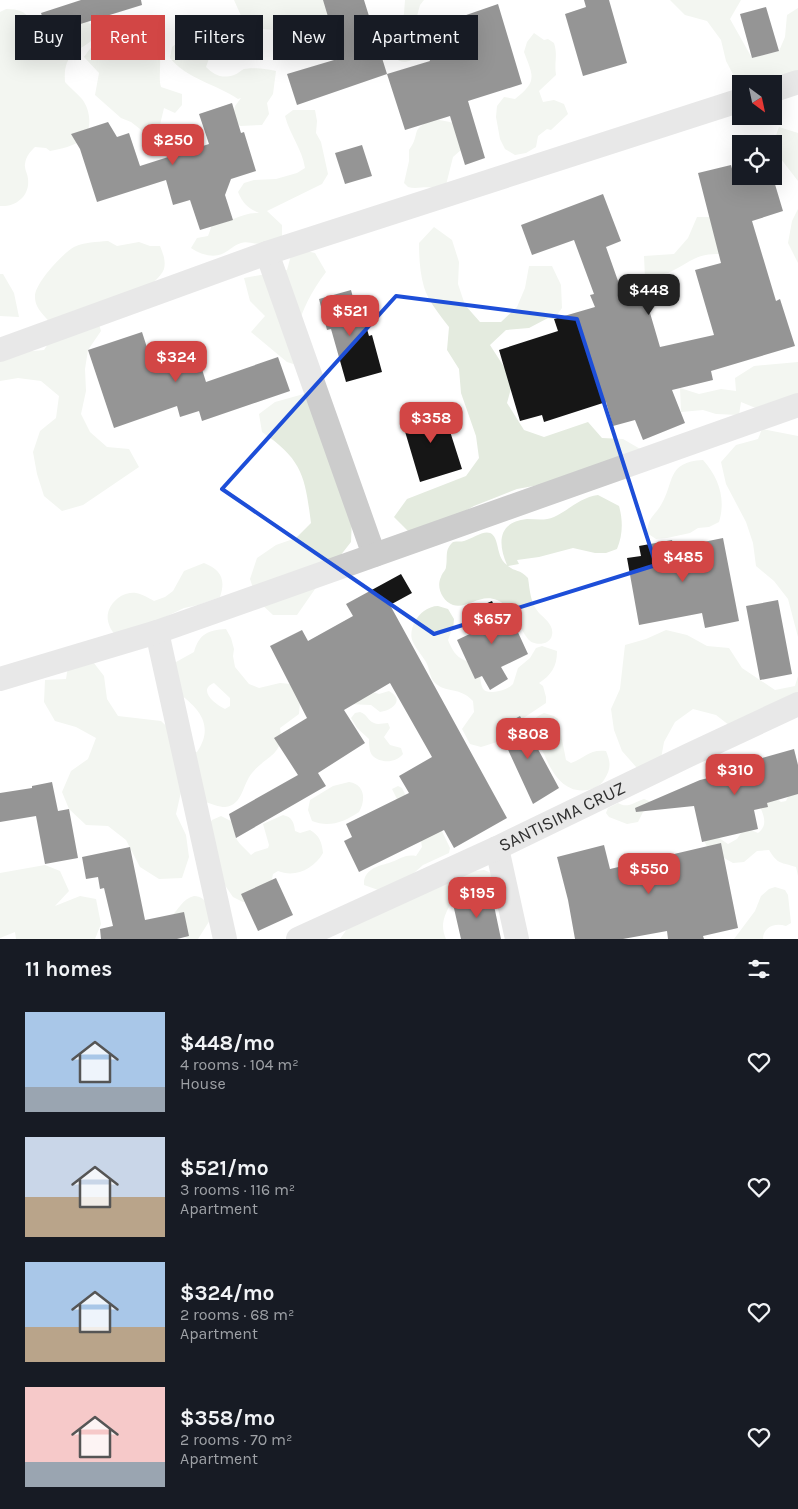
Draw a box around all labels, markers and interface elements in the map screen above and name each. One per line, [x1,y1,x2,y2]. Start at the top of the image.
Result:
chip: Buy [15,15,81,60]
chip: Rent [91,15,165,60]
chip: Filters [175,15,263,60]
chip: New [273,15,344,60]
chip: Apartment [354,15,478,60]
north arrow [732,75,782,125]
map controls [732,75,782,185]
pin: $250 [143,124,203,166]
text: $250 [153,130,193,149]
button: locate [732,135,782,185]
pin: $448 [619,274,679,316]
text: $448 [629,280,669,299]
pin: $521 [320,294,380,337]
text: $521 [332,301,368,320]
pin: $324 [146,340,206,383]
text: $324 [156,347,196,366]
pin: $358 [401,402,461,444]
text: $358 [411,408,451,427]
pin: $485 [653,540,713,583]
text: $485 [663,547,703,566]
pin: $657 [462,602,522,645]
text: $657 [473,609,511,628]
pin: $808 [498,718,558,760]
text: $808 [507,724,549,743]
pin: $310 [705,754,765,796]
text: $310 [717,760,753,779]
street label: SANTISIMA CRUZ [495,777,629,856]
pin: $550 [619,852,679,895]
text: $550 [629,859,669,878]
pin: $195 [447,876,507,919]
text: $195 [459,883,495,902]
icon: filters [745,955,773,983]
text: 11 homes [25,957,112,981]
text: $448/mo [180,1031,275,1055]
icon: home [65,1032,125,1092]
icon: heart [745,1048,773,1076]
text: 4 rooms · 104 m² [180,1055,299,1074]
text: House [180,1074,226,1093]
text: $521/mo [180,1156,269,1180]
icon: home [65,1157,125,1217]
icon: heart [745,1173,773,1201]
text: 3 rooms · 116 m² [180,1180,295,1199]
text: Apartment [180,1199,258,1218]
text: $324/mo [180,1281,274,1305]
icon: home [65,1282,125,1342]
icon: heart [745,1298,773,1326]
text: 2 rooms · 68 m² [180,1305,294,1324]
text: Apartment [180,1324,258,1343]
text: $358/mo [180,1406,275,1430]
icon: home [65,1407,125,1467]
icon: heart [745,1423,773,1451]
text: 2 rooms · 70 m² [180,1430,292,1449]
text: Apartment [180,1449,258,1468]

